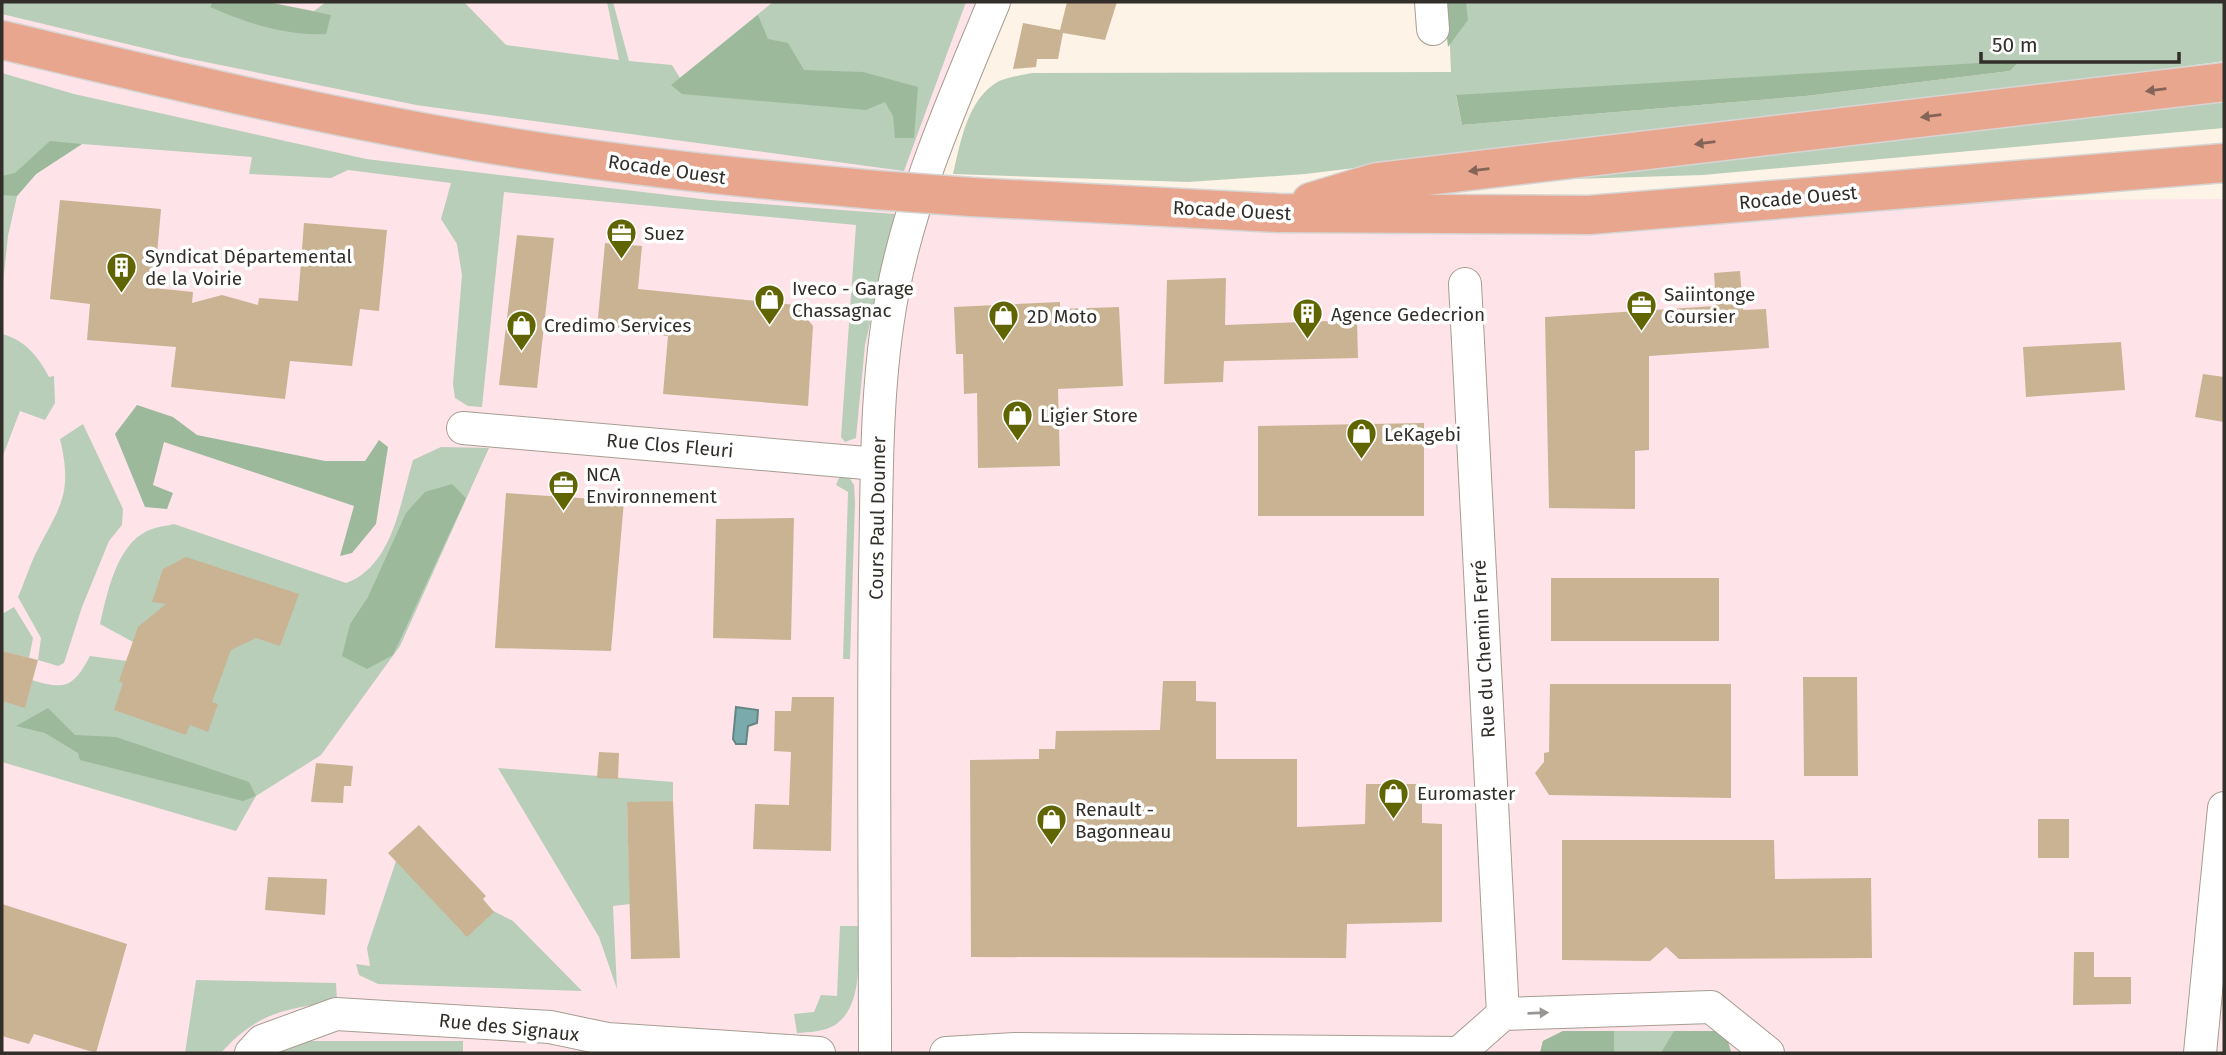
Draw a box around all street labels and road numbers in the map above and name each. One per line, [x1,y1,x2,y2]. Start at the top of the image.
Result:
street label: Rocade Ouest [607,150,727,189]
street label: Rocade Ouest [1738,181,1858,214]
street label: Rocade Ouest [1172,196,1292,225]
street label: Rue Clos Fleuri [605,428,735,463]
street label: Cours Paul Doumer [865,435,890,600]
street label: Rue du Chemin Ferré [1467,559,1500,739]
street label: Rue des Signaux [438,1009,581,1046]

